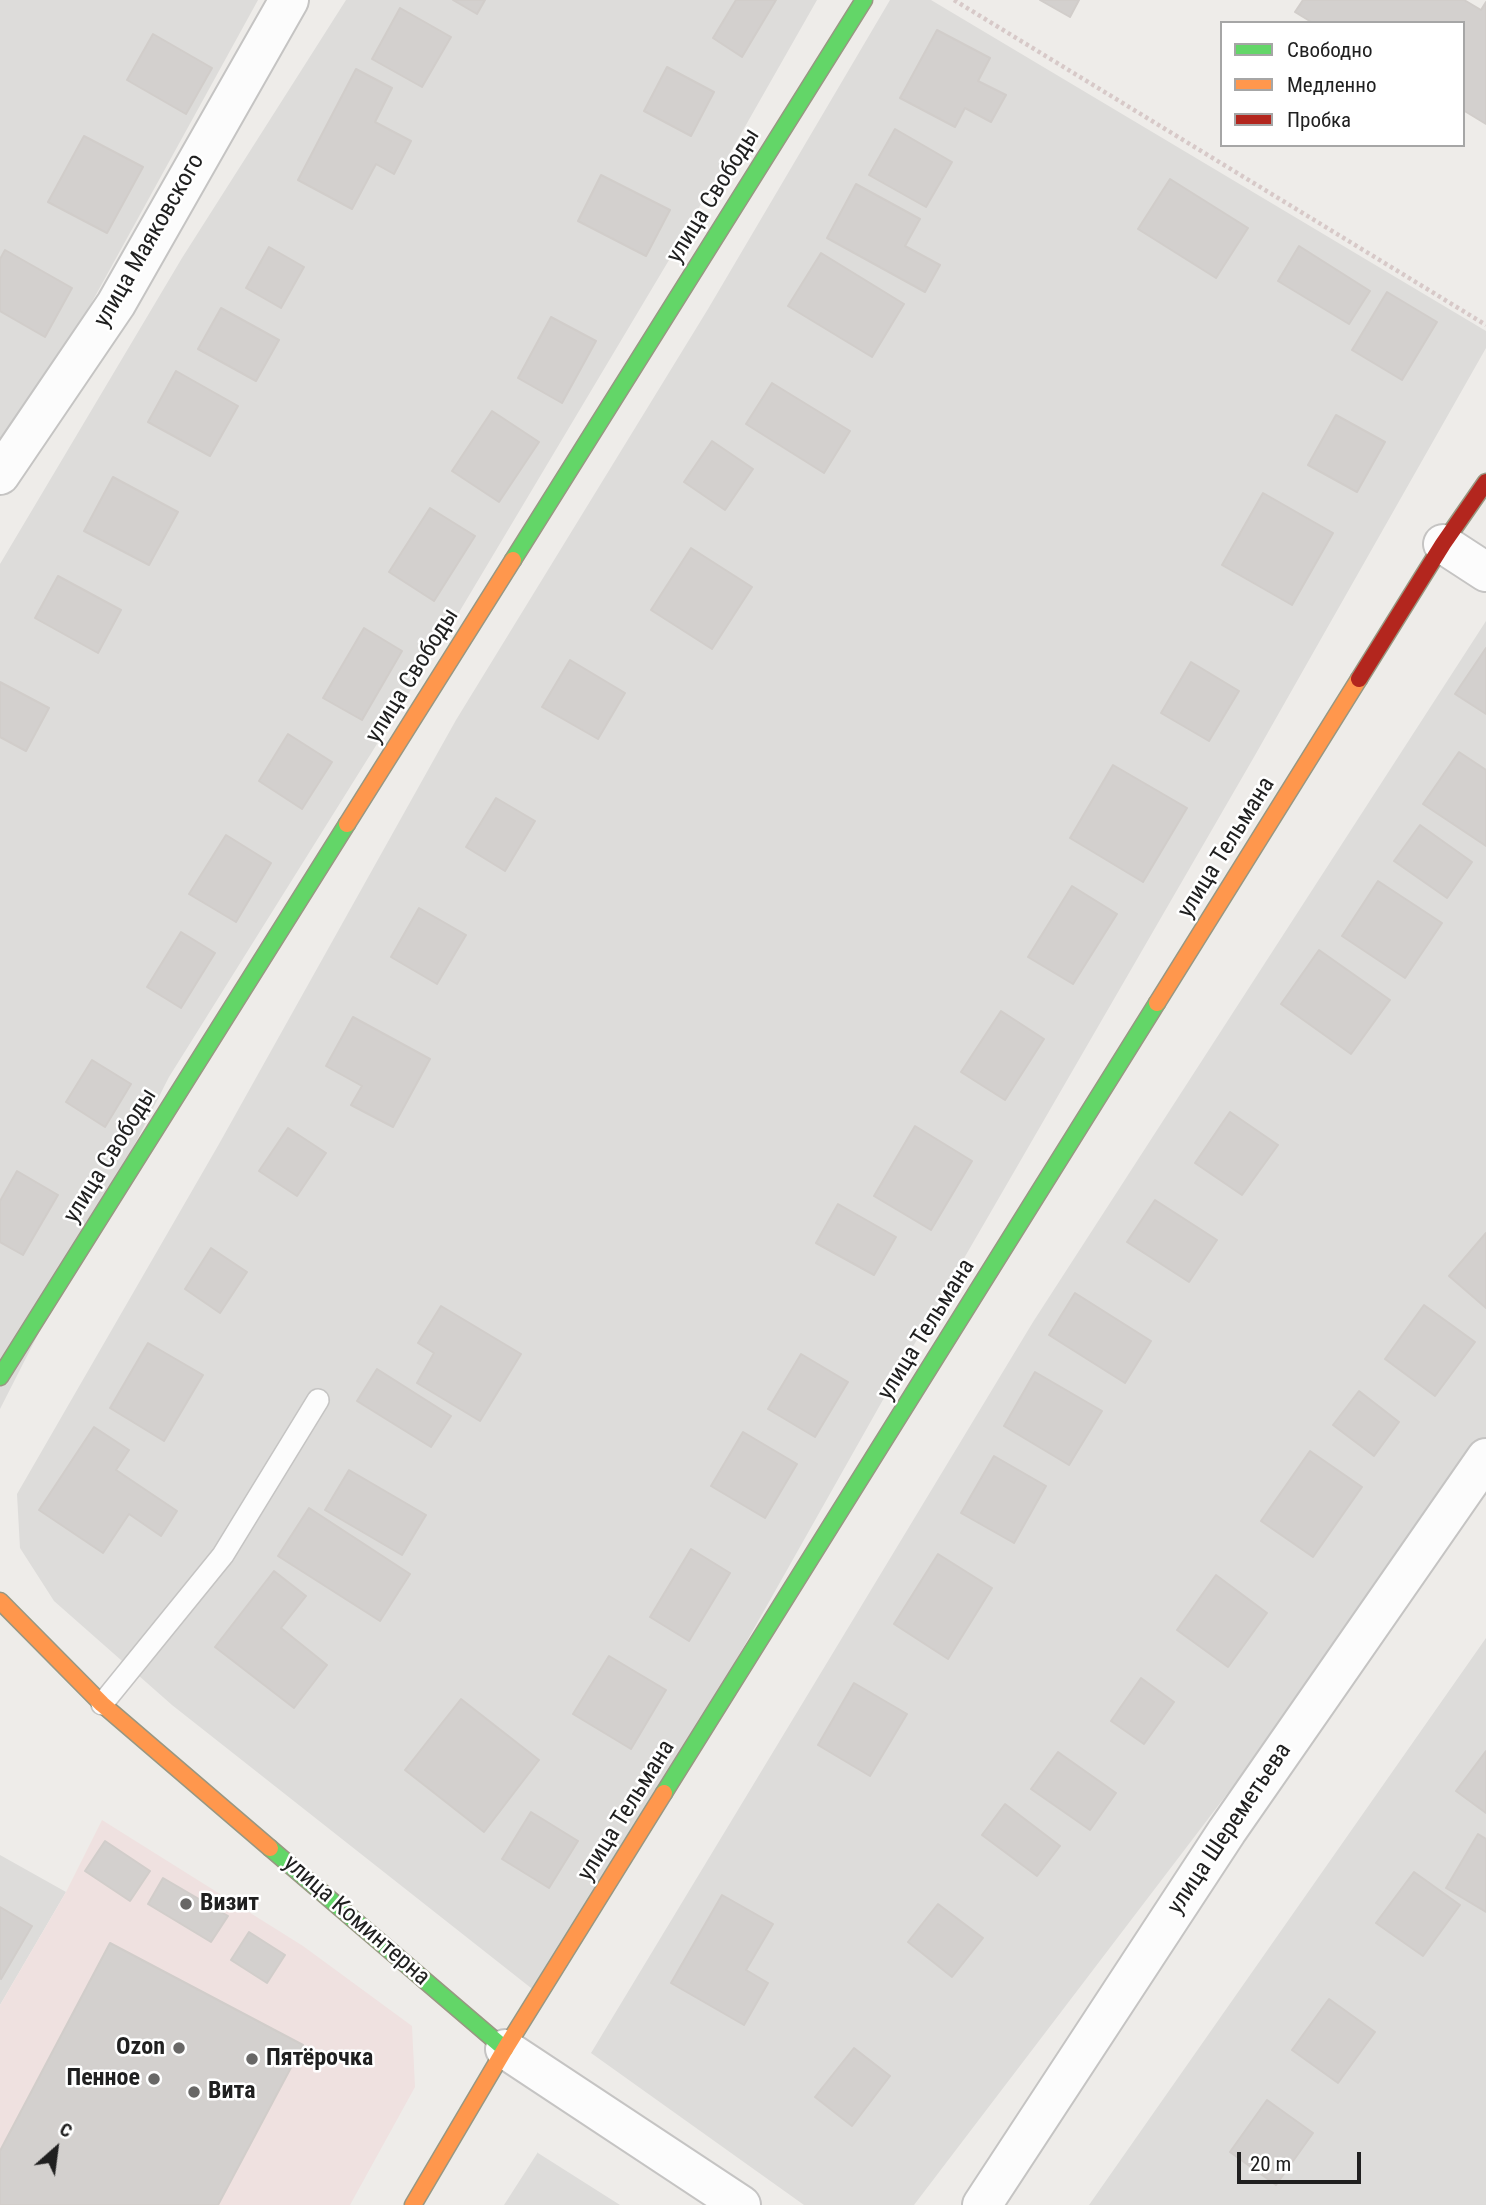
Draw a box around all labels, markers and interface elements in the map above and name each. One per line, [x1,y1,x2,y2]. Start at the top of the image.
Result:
legend [1220,21,1465,147]
text: Свободно [1287,38,1373,62]
text: Медленно [1287,73,1376,97]
text: Пробка [1287,108,1351,132]
street label: улица Свободы [661,123,767,269]
street label: улица Маяковского [89,149,211,333]
street label: улица Свободы [360,603,466,749]
street label: улица Тельмана [1172,772,1282,924]
street label: улица Свободы [58,1083,164,1229]
street label: улица Тельмана [872,1254,982,1406]
street label: улица Тельмана [572,1735,682,1887]
street label: улица Шереметьева [1162,1738,1298,1920]
street label: улица Коминтерна [277,1850,435,1992]
place label: Визит [200,1890,259,1918]
marker: Визит [178,1896,194,1912]
place label: Ozon [116,2034,165,2062]
marker: Ozon [171,2040,187,2056]
place label: Пятёрочка [266,2045,373,2073]
marker: Пятёрочка [244,2051,260,2067]
place label: Пенное [66,2065,140,2093]
marker: Пенное [146,2071,162,2087]
place label: Вита [208,2078,255,2106]
marker: Вита [186,2084,202,2100]
north arrow [21,2114,91,2184]
text: С [56,2117,76,2143]
scale bar [1241,2138,1365,2182]
text: 20 m [1250,2152,1291,2176]

